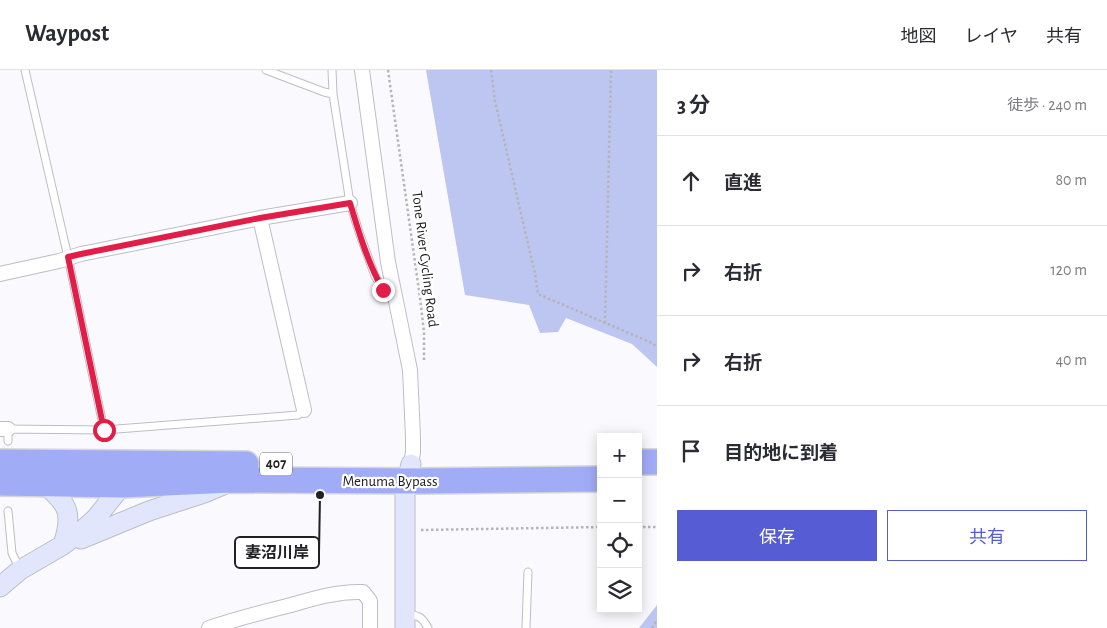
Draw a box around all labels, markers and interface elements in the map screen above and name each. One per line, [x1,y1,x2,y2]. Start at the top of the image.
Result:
text: Waypost [25,22,109,46]
text: 地図 [901,28,937,46]
text: レイヤ [965,28,1018,46]
text: 共有 [1046,28,1082,46]
text: 3 分 [677,95,710,116]
text: 徒歩 · 240 m [1007,97,1087,113]
icon: ahead [677,167,705,195]
text: 80 m [1056,172,1087,188]
text: 直進 [724,174,762,193]
street label: Tone River Cycling Road [409,190,441,328]
icon: right [677,257,705,285]
text: 120 m [1050,262,1087,278]
text: 右折 [724,264,762,283]
route end [372,279,395,302]
icon: right [677,347,705,375]
text: 40 m [1055,352,1087,368]
text: 右折 [724,354,762,373]
route start [93,419,116,442]
map controls [597,433,642,613]
button: + [597,433,642,478]
icon: arrive [677,437,705,465]
text: 目的地に到着 [724,444,838,463]
road number: 407 [260,452,292,476]
street label: Menuma Bypass [342,474,438,489]
button: − [597,478,642,523]
button: 保存 [677,510,877,561]
button: 共有 [887,510,1087,561]
button: locate [597,523,642,568]
callout: 妻沼川岸 [235,537,319,568]
text: 妻沼川岸 [245,544,309,561]
button: layers [597,568,642,613]

